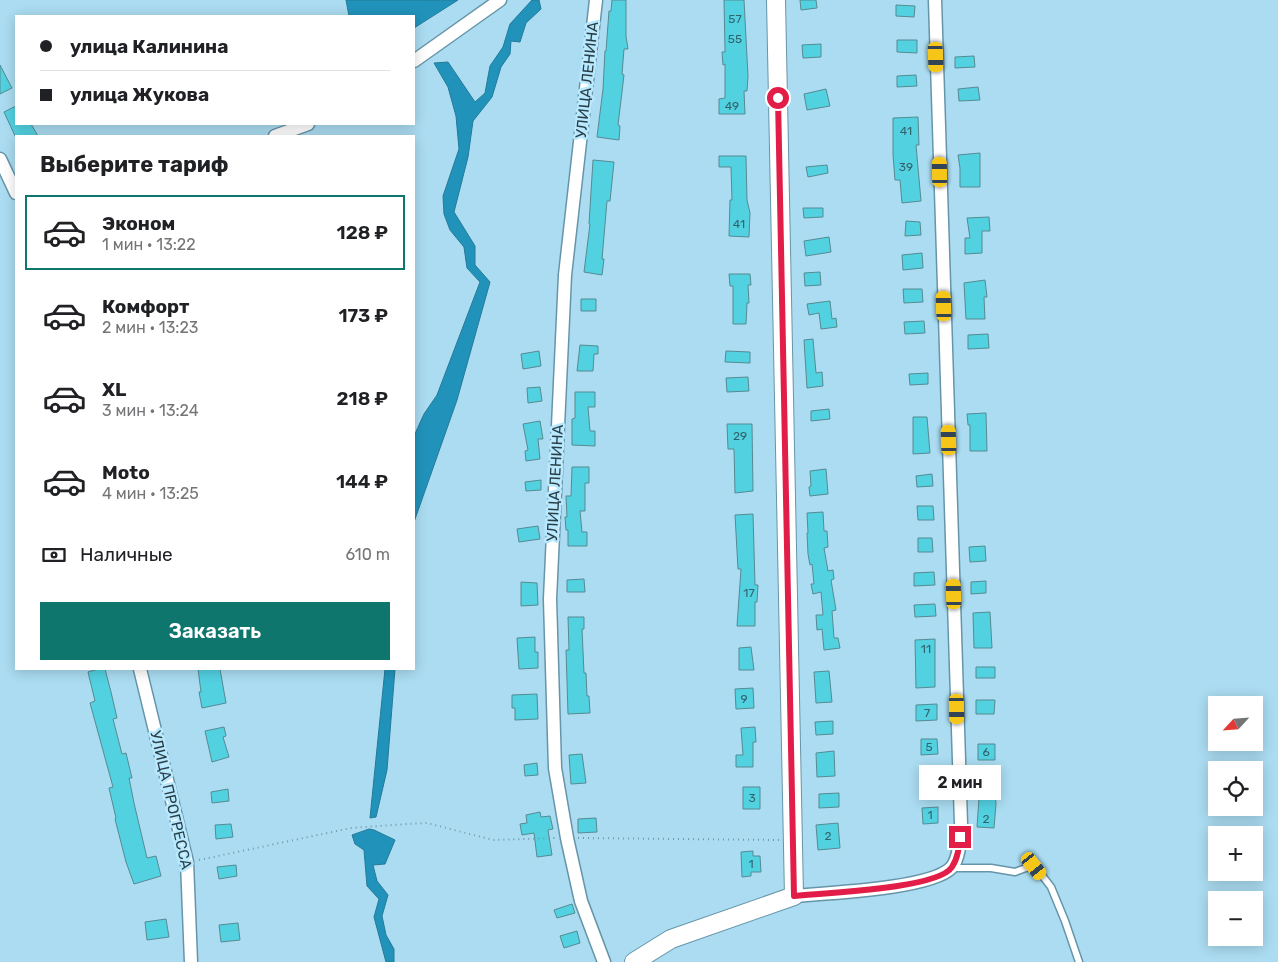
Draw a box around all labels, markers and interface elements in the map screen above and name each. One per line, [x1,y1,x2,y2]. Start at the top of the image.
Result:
house number: 57 [728,12,742,26]
street label: УЛИЦА ЛЕНИНА [572,21,602,139]
house number: 55 [728,32,742,46]
text: улица Калинина [70,35,228,58]
car [927,42,944,72]
text: улица Жукова [70,83,209,106]
route start [767,87,789,109]
house number: 49 [725,99,739,113]
house number: 41 [900,124,912,138]
text: Выберите тариф [40,151,229,178]
car [932,157,947,187]
house number: 39 [899,160,913,174]
icon: car [42,210,87,255]
text: Эконом [102,212,175,235]
house number: 41 [733,217,745,231]
text: 128 ₽ [337,221,388,244]
text: 1 мин · 13:22 [102,235,196,254]
car [935,291,952,321]
icon: car [42,293,87,338]
text: Комфорт [102,295,189,318]
text: 173 ₽ [338,304,388,327]
text: 2 мин · 13:23 [102,318,198,337]
icon: car [42,376,87,421]
text: XL [102,378,126,401]
text: 218 ₽ [337,387,388,410]
text: 3 мин · 13:24 [102,401,199,420]
street label: УЛИЦА ЛЕНИНА [543,424,567,542]
car [940,425,957,455]
house number: 29 [733,429,747,443]
icon: car [42,459,87,504]
text: Moto [102,461,150,484]
text: 144 ₽ [336,470,388,493]
text: 4 мин · 13:25 [102,484,199,503]
icon: cash [40,541,68,569]
text: Наличные [80,543,173,566]
text: 610 m [346,545,390,564]
car [945,579,962,609]
house number: 17 [743,586,755,600]
button: Заказать [40,602,390,660]
house number: 11 [921,642,931,656]
house number: 9 [740,692,748,706]
car [949,694,964,724]
north arrow [1208,696,1262,751]
map controls [1208,696,1263,946]
house number: 7 [924,706,930,720]
street label: УЛИЦА ПРОГРЕССА [146,729,196,871]
house number: 5 [925,740,933,754]
house number: 6 [982,745,990,759]
button: locate [1208,761,1263,816]
callout: 2 мин [919,764,1001,800]
text: 2 мин [937,773,983,792]
house number: 3 [748,791,756,805]
house number: 1 [927,808,933,822]
house number: 2 [982,812,990,826]
route end [949,826,971,848]
button: + [1208,826,1263,881]
house number: 2 [824,829,832,843]
car [1018,850,1049,882]
house number: 1 [748,857,754,871]
button: − [1208,891,1263,946]

